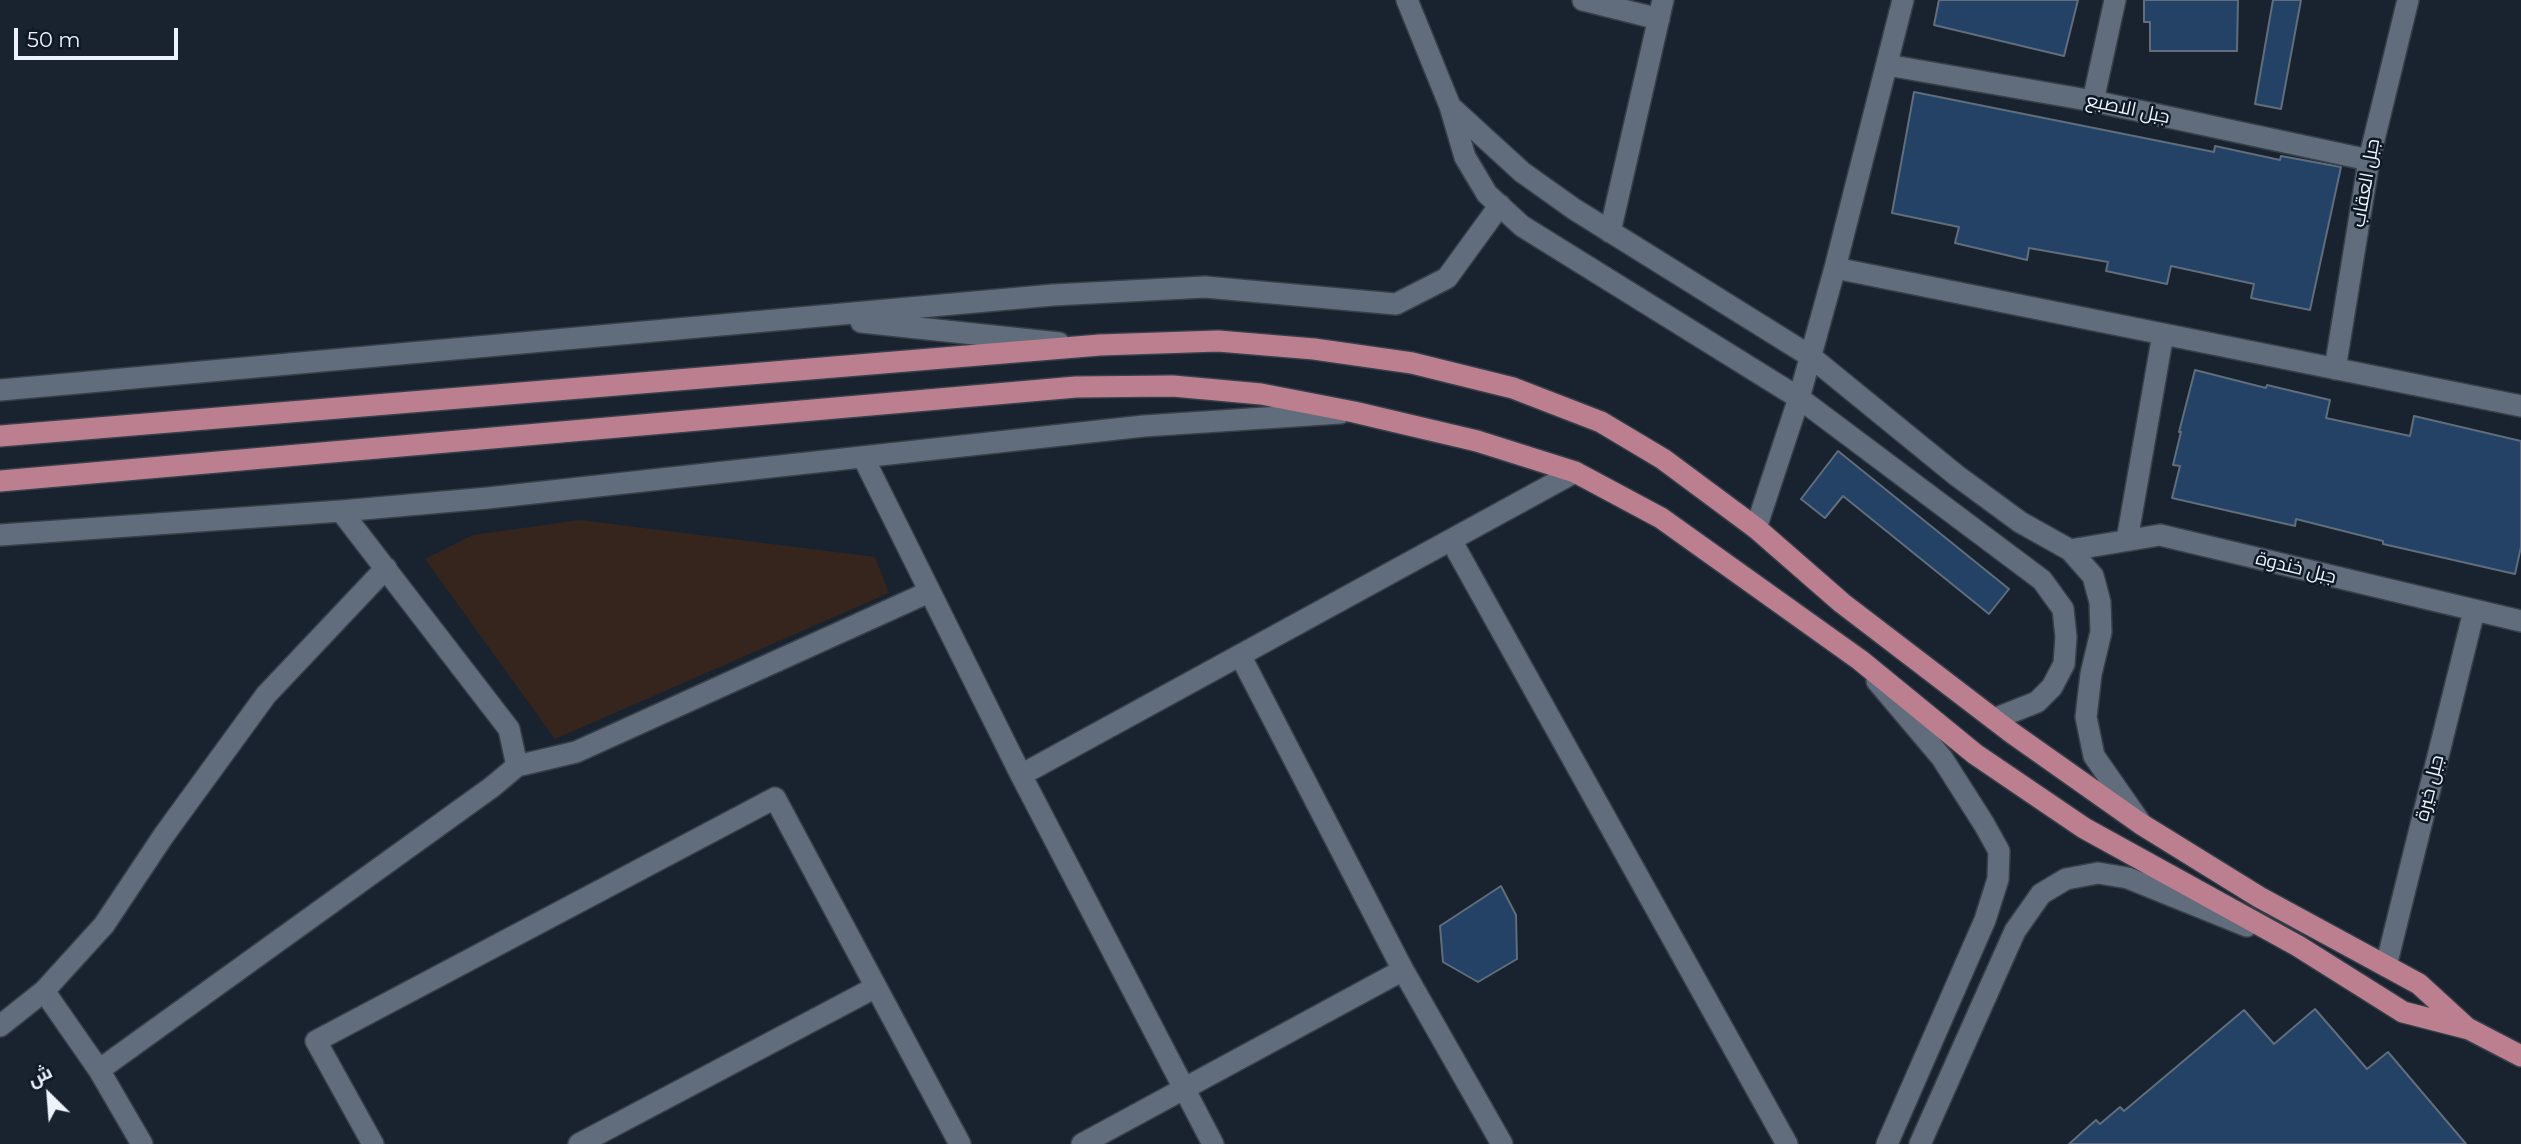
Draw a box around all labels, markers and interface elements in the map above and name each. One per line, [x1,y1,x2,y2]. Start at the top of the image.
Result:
scale bar [18,14,182,58]
text: 50 m [27,27,81,52]
street label: جبل الاصبع [2084,89,2172,129]
street label: جبل العقاب [2347,137,2385,229]
street label: جبل خندوة [2253,547,2339,589]
street label: جبل خيرة [2411,753,2449,823]
north arrow [14,1060,84,1130]
text: ش [24,1060,56,1091]

